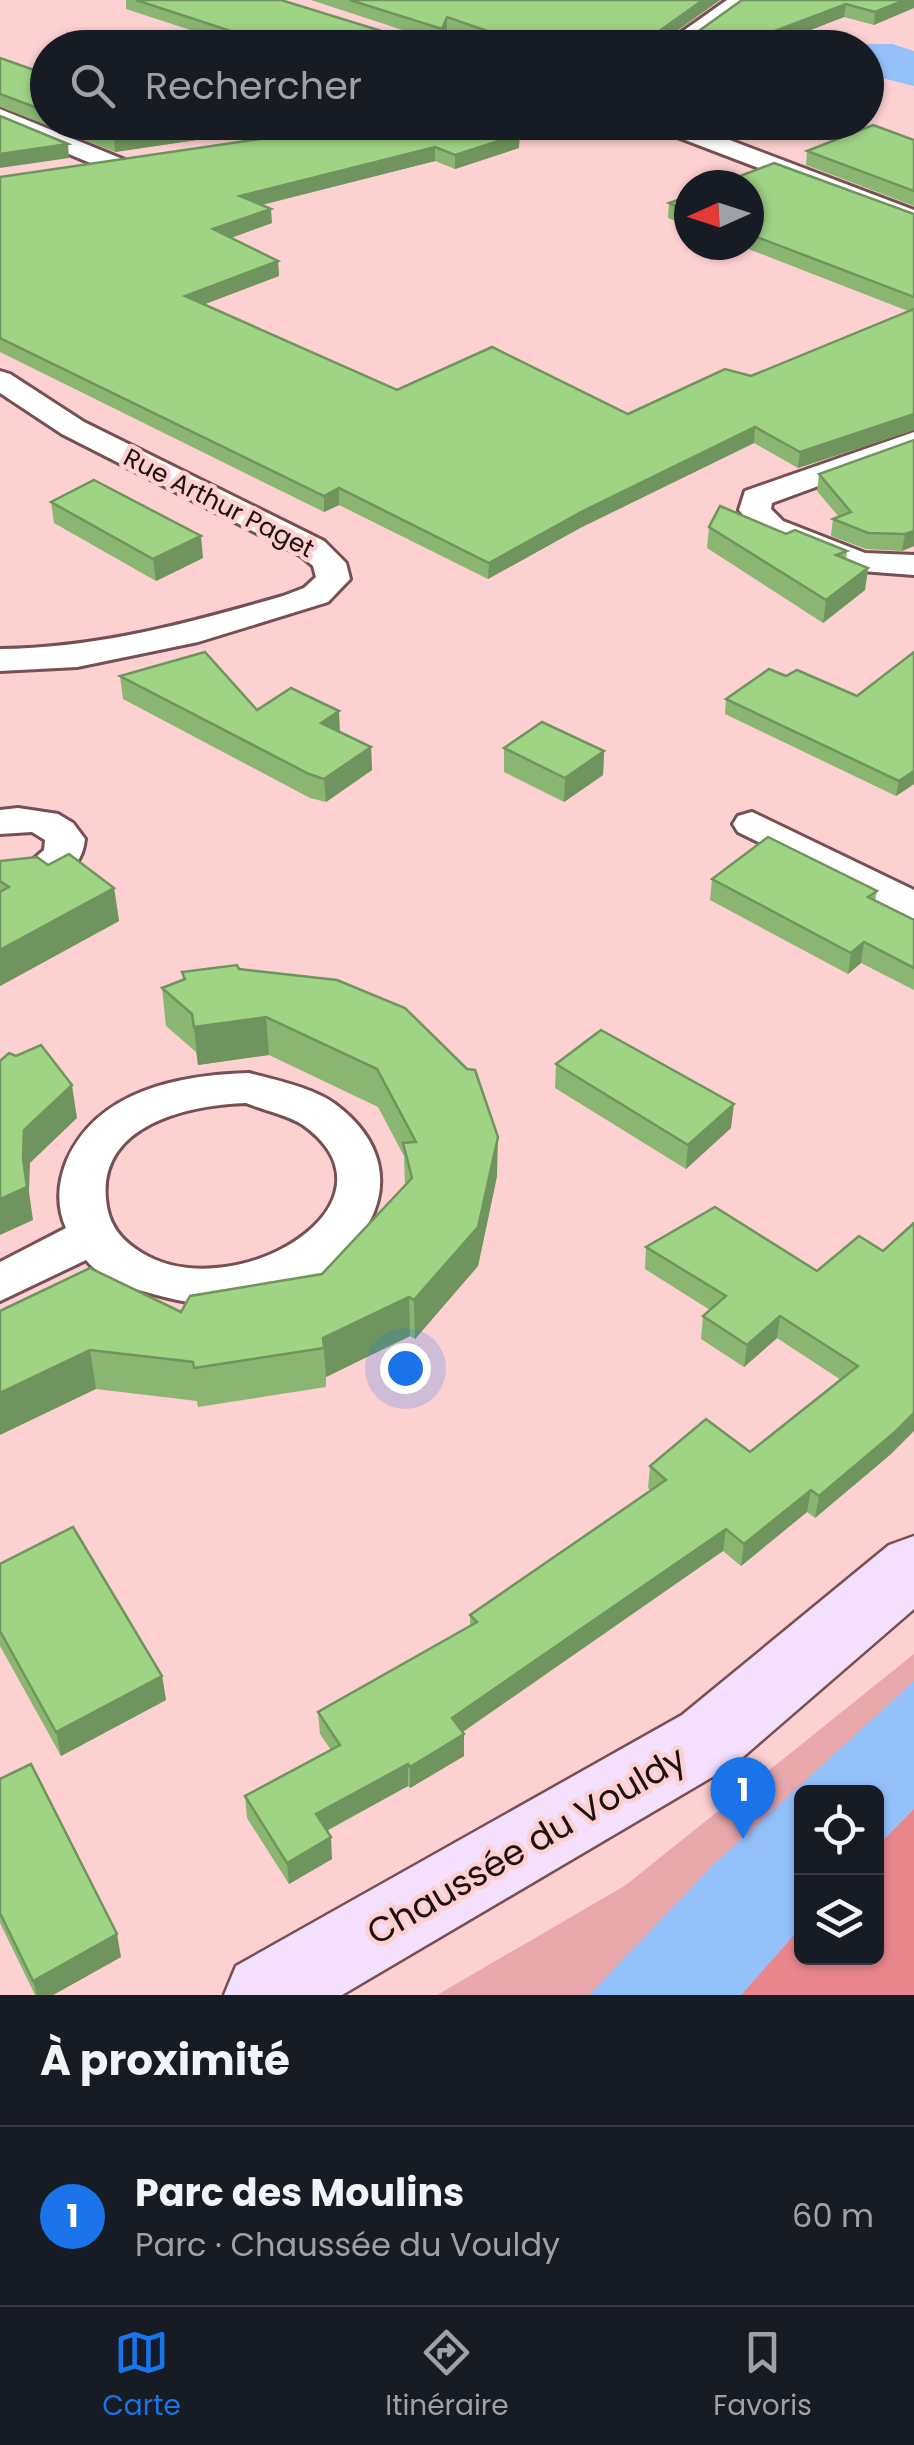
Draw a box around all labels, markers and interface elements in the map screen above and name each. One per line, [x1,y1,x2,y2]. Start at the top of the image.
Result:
search box [30,30,884,140]
icon: search [65,58,120,113]
text: Rechercher [145,59,362,112]
north arrow [674,170,764,260]
street label: Rue Arthur Paget [118,440,320,566]
your location [380,1343,431,1394]
street label: Chaussée du Vouldy [358,1733,695,1956]
pin: 1 [710,1756,776,1839]
map controls [794,1785,884,1965]
button: locate [794,1785,884,1875]
button: layers [794,1875,884,1965]
text: À proximité [40,2031,290,2090]
text: Parc des Moulins [135,2166,464,2219]
text: 1 [66,2193,79,2238]
text: 60 m [792,2193,874,2238]
text: Parc · Chaussée du Vouldy [135,2222,560,2267]
tab: Carte [102,2325,181,2427]
tab: Itinéraire [385,2325,509,2427]
tab: Favoris [713,2325,812,2427]

